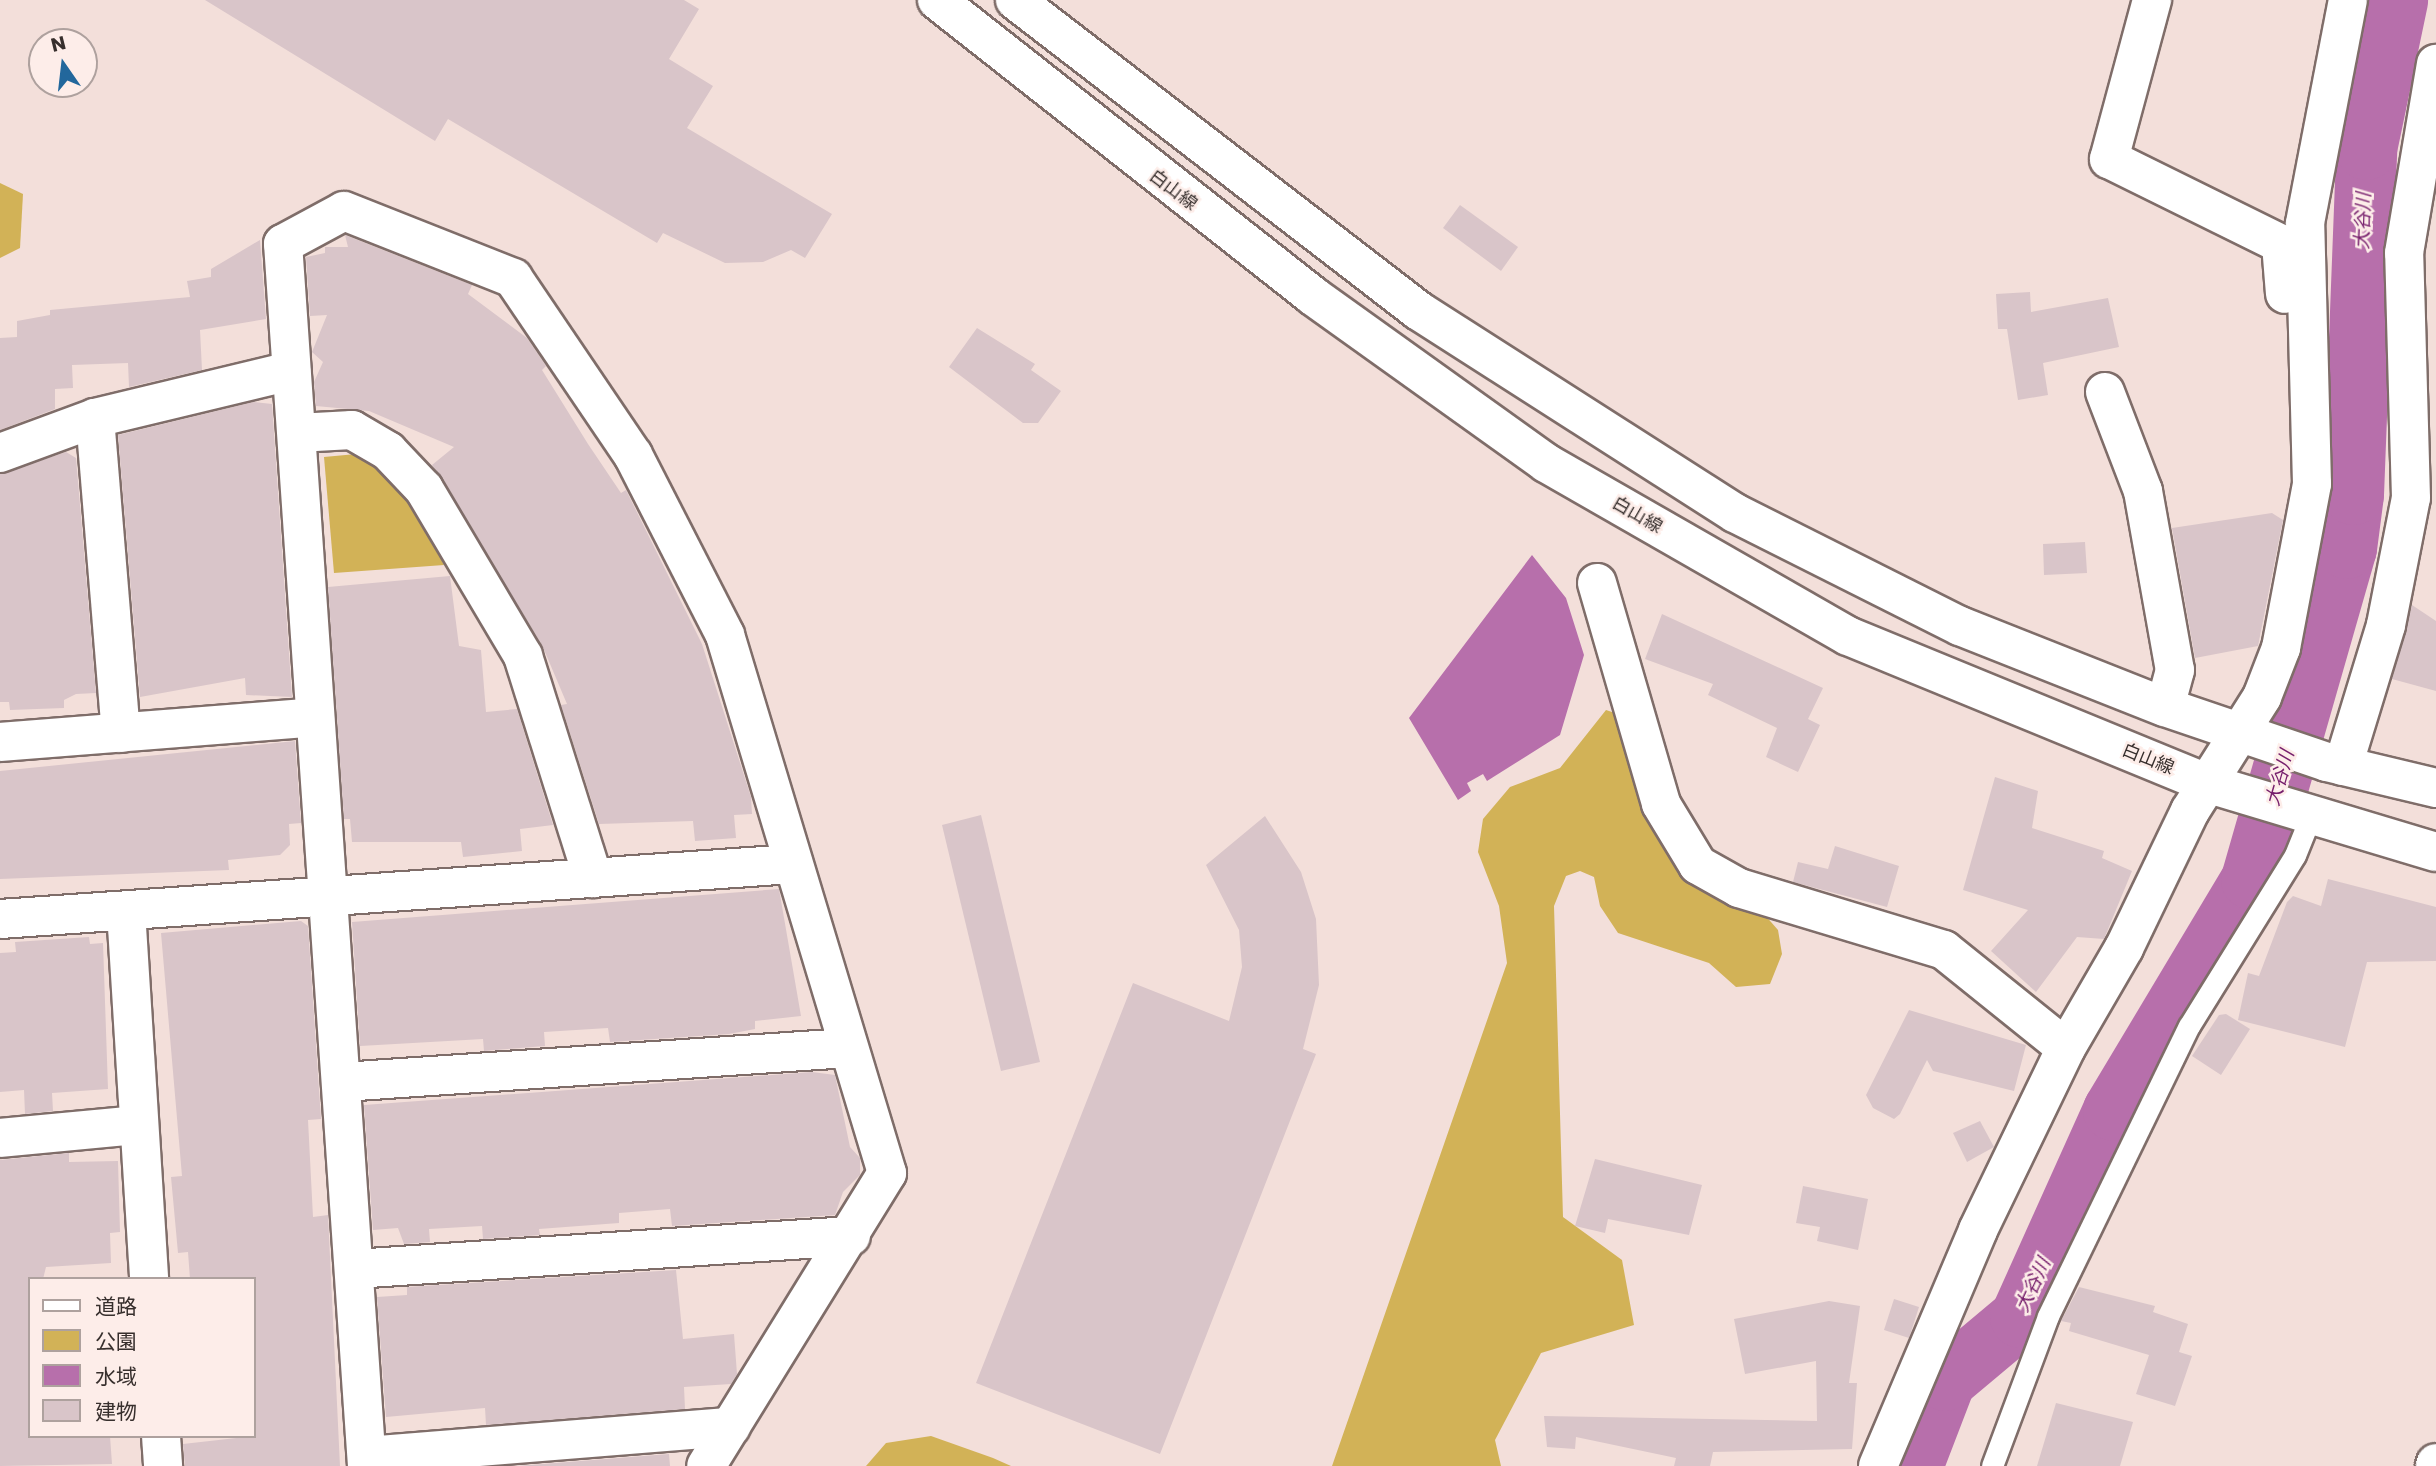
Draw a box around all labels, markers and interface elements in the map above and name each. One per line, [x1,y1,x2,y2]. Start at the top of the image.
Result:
north arrow [28,28,98,98]
text: N [48,29,68,59]
street label: 白山線 [1145,165,1201,215]
water label: 大谷川 [2351,192,2375,250]
street label: 白山線 [1608,492,1666,538]
street label: 白山線 [2119,739,2177,779]
water label: 大谷川 [2261,747,2299,809]
water label: 大谷川 [2011,1254,2055,1316]
legend [28,1277,256,1438]
text: 道路 [95,1292,137,1321]
text: 公園 [95,1327,137,1356]
text: 水域 [95,1362,137,1391]
text: 建物 [95,1397,137,1426]

